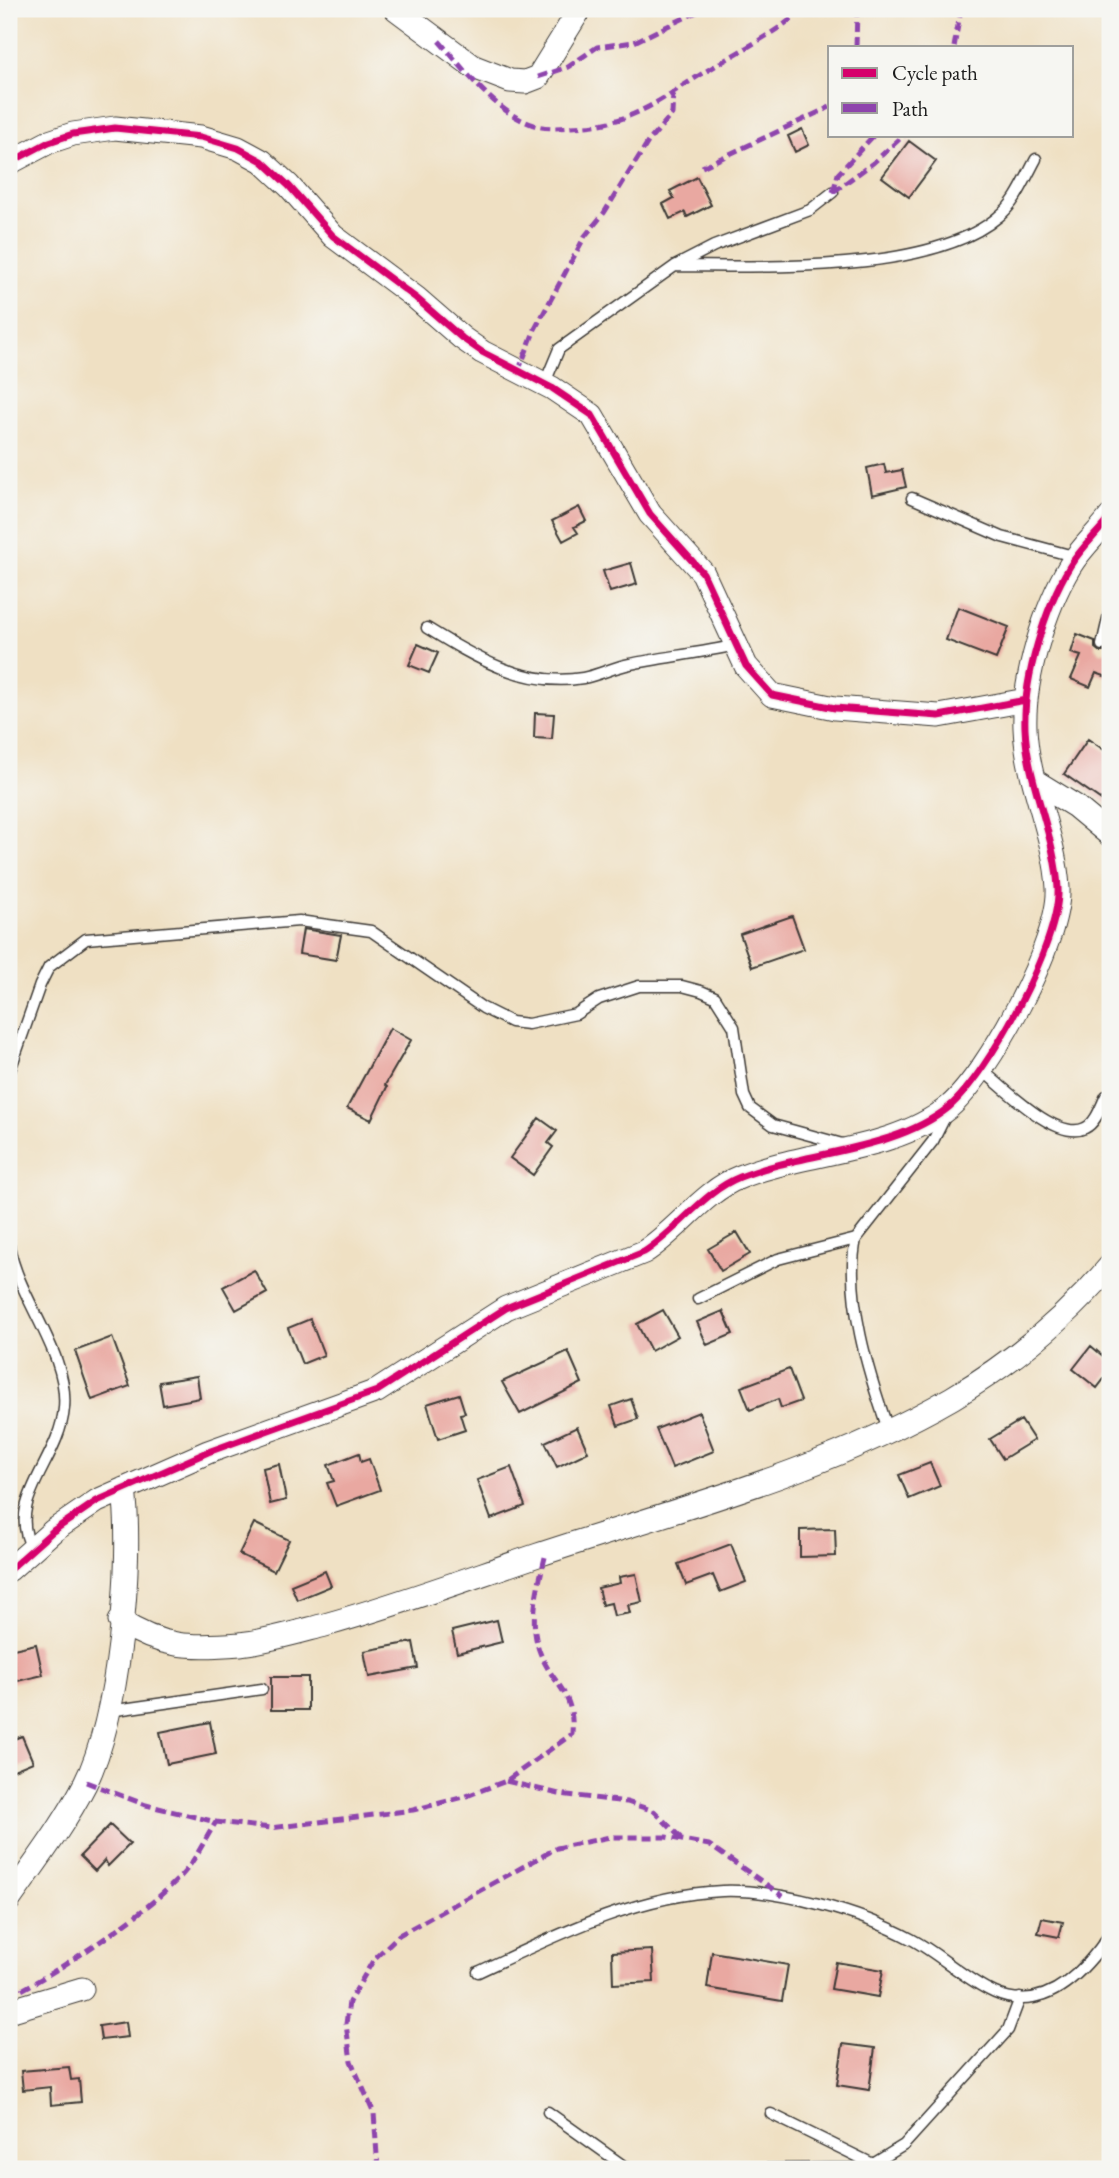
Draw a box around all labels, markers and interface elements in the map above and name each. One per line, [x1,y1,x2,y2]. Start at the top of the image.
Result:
legend [828,46,1074,136]
text: Cycle path [892,59,978,86]
text: Path [892,95,929,122]

